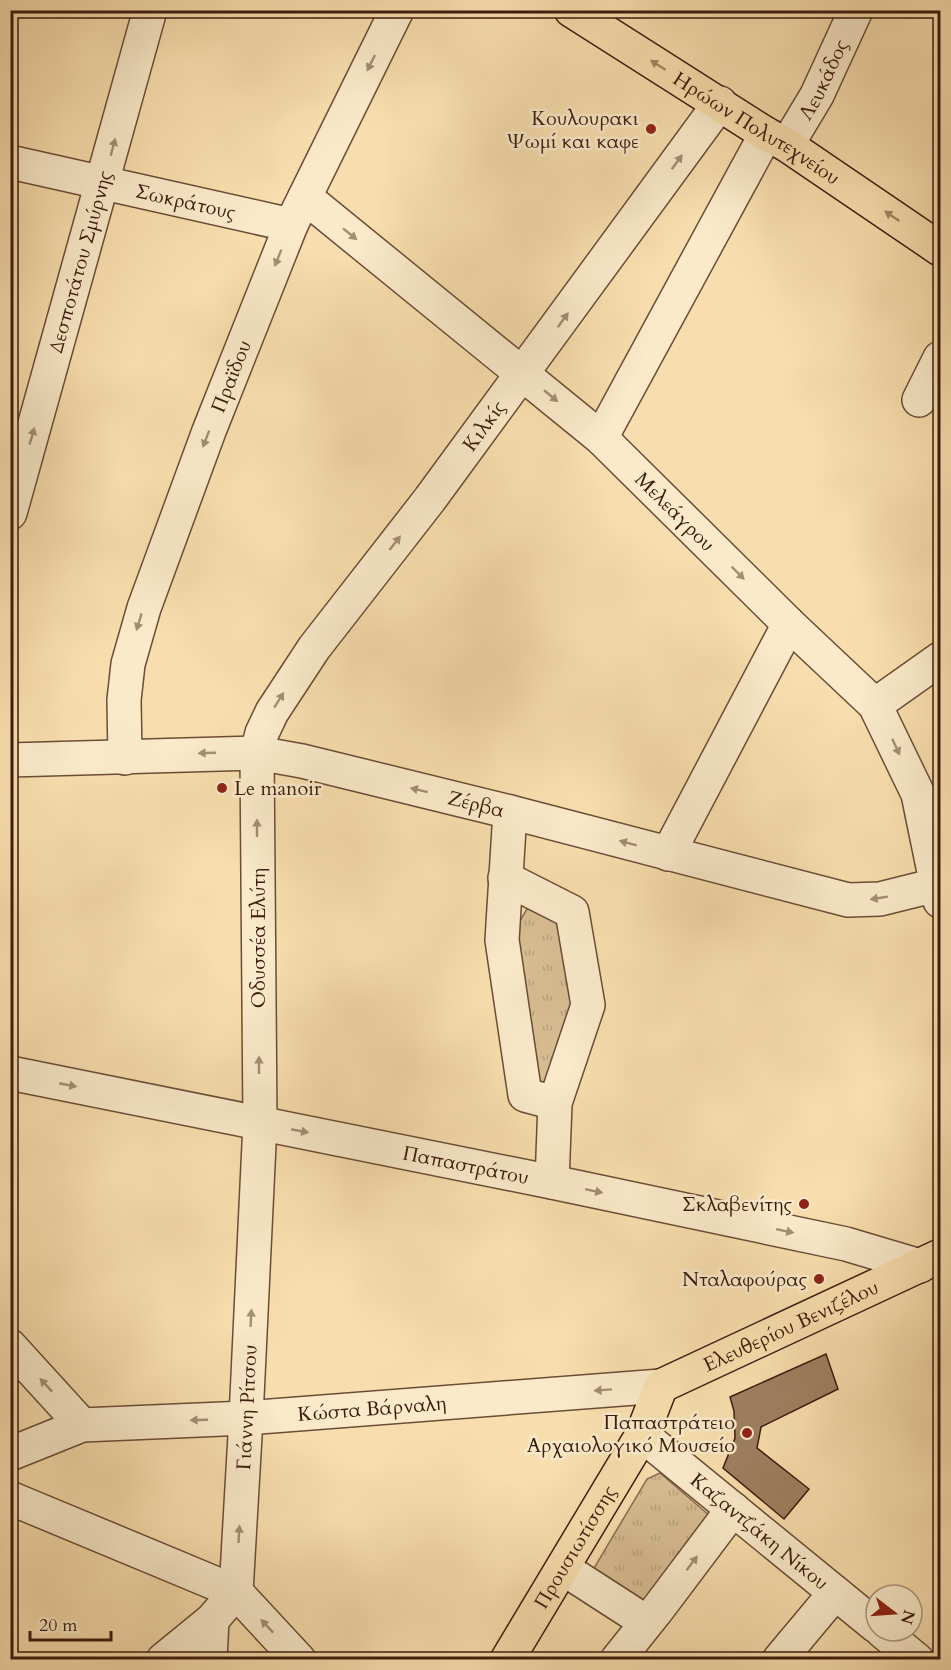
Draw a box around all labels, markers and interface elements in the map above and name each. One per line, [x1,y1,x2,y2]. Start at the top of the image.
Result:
street label: Λευκάδος [792,34,854,125]
one-way arrow [367,54,377,72]
one-way arrow [650,59,666,70]
street label: Ηρώων Πολυτεχνείου [668,65,845,191]
place label: Κουλουρακι Ψωμί και καφε [507,105,640,155]
marker: Κουλουρακι Ψωμί και καφε [644,122,658,136]
one-way arrow [108,138,118,156]
one-way arrow [671,155,683,170]
street label: Δεσποτάτου Σμύρνης [42,167,118,356]
street label: Σωκράτους [133,177,239,226]
one-way arrow [884,211,900,222]
one-way arrow [342,227,357,240]
one-way arrow [273,249,283,267]
one-way arrow [557,313,569,329]
street label: Πραϊδου [204,336,257,416]
one-way arrow [543,389,558,402]
street label: Κιλκίς [456,394,512,456]
one-way arrow [28,427,37,445]
one-way arrow [201,430,211,448]
street label: Μελεάγρου [629,466,721,557]
one-way arrow [389,536,401,551]
one-way arrow [731,566,745,580]
one-way arrow [134,613,143,631]
one-way arrow [274,692,285,708]
one-way arrow [891,739,900,756]
one-way arrow [198,749,217,758]
place label: Le manoir [234,775,322,802]
marker: Le manoir [215,781,229,795]
one-way arrow [410,784,428,794]
street label: Ζέρβα [445,784,507,824]
one-way arrow [252,818,262,837]
one-way arrow [619,838,637,848]
street label: Οδυσσέα Ελύτη [245,868,272,1008]
one-way arrow [869,894,888,903]
one-way arrow [254,1055,264,1074]
one-way arrow [59,1081,78,1090]
one-way arrow [291,1127,309,1137]
street label: Παπαστράτου [401,1139,531,1191]
one-way arrow [585,1187,604,1196]
place label: Σκλαβενίτης [682,1191,792,1218]
marker: Σκλαβενίτης [797,1197,811,1211]
one-way arrow [776,1227,795,1236]
place label: Νταλαφούρας [682,1266,807,1293]
marker: Νταλαφούρας [812,1272,826,1286]
street label: Ελευθερίου Βενιζέλου [699,1273,883,1378]
one-way arrow [246,1309,255,1328]
street label: Γιάννη Ρίτσου [230,1344,263,1471]
one-way arrow [40,1378,54,1392]
one-way arrow [593,1386,612,1395]
street label: Κώστα Βάρναλη [297,1389,447,1427]
place label: Παπαστράτειο Αρχαιολογικό Μουσείο [527,1409,735,1459]
one-way arrow [190,1415,209,1425]
marker: Παπαστράτειο Αρχαιολογικό Μουσείο [740,1426,754,1440]
street label: Καζαντζάκη Νίκου [685,1466,835,1596]
street label: Προυσιωτίσσης [527,1480,623,1613]
one-way arrow [235,1524,244,1543]
one-way arrow [686,1556,698,1572]
north arrow [864,1583,924,1643]
scale bar [30,1604,111,1642]
text: N [895,1607,920,1627]
text: 20 m [39,1613,78,1638]
one-way arrow [261,1619,275,1633]

